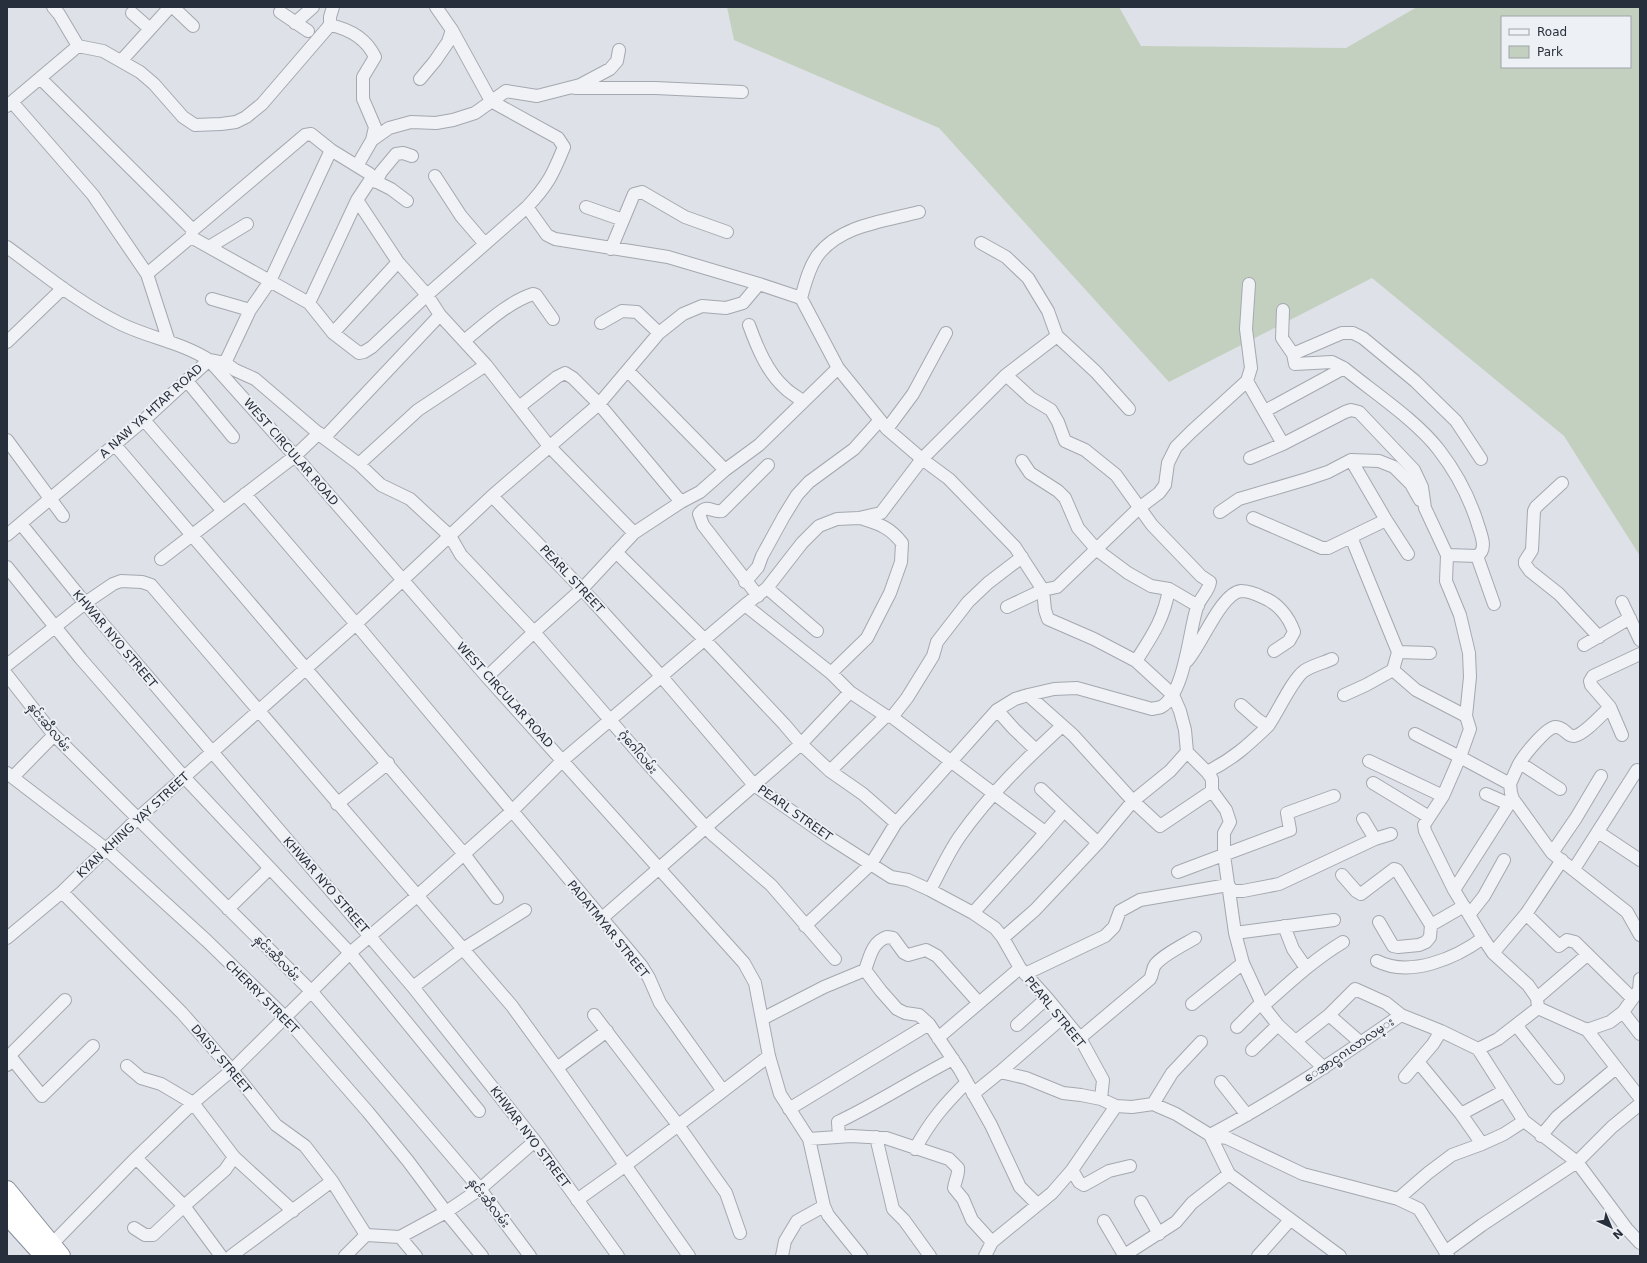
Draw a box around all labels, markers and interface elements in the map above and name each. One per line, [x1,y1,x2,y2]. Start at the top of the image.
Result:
legend [1501,16,1631,68]
text: Road [1537,25,1567,39]
text: Park [1537,45,1563,59]
street label: A NAW YA HTAR ROAD [97,361,205,461]
street label: WEST CIRCULAR ROAD [241,396,341,508]
street label: PEARL STREET [537,542,607,616]
street label: KHWAR NYO STREET [70,587,160,691]
street label: WEST CIRCULAR ROAD [454,639,556,751]
street label: နှင်းဆီလမ်း [22,699,75,756]
street label: ဂံ့ဂေါ်လမ်း [615,726,662,777]
street label: KYAN KHING YAY STREET [74,769,192,881]
street label: PEARL STREET [755,782,835,844]
street label: KHWAR NYO STREET [280,834,372,937]
street label: PADATMYAR STREET [564,877,652,981]
street label: နှင်းဆီလမ်း [249,931,304,986]
street label: CHERRY STREET [222,957,302,1037]
street label: PEARL STREET [1022,974,1088,1051]
street label: ေအာင္မဂၤလာလမ္း [1301,1015,1398,1088]
street label: DAISY STREET [188,1022,254,1097]
street label: KHWAR NYO STREET [487,1084,573,1191]
street label: နှင်းဆီလမ်း [463,1174,514,1232]
north arrow [1591,1207,1631,1247]
text: N [1610,1226,1625,1242]

